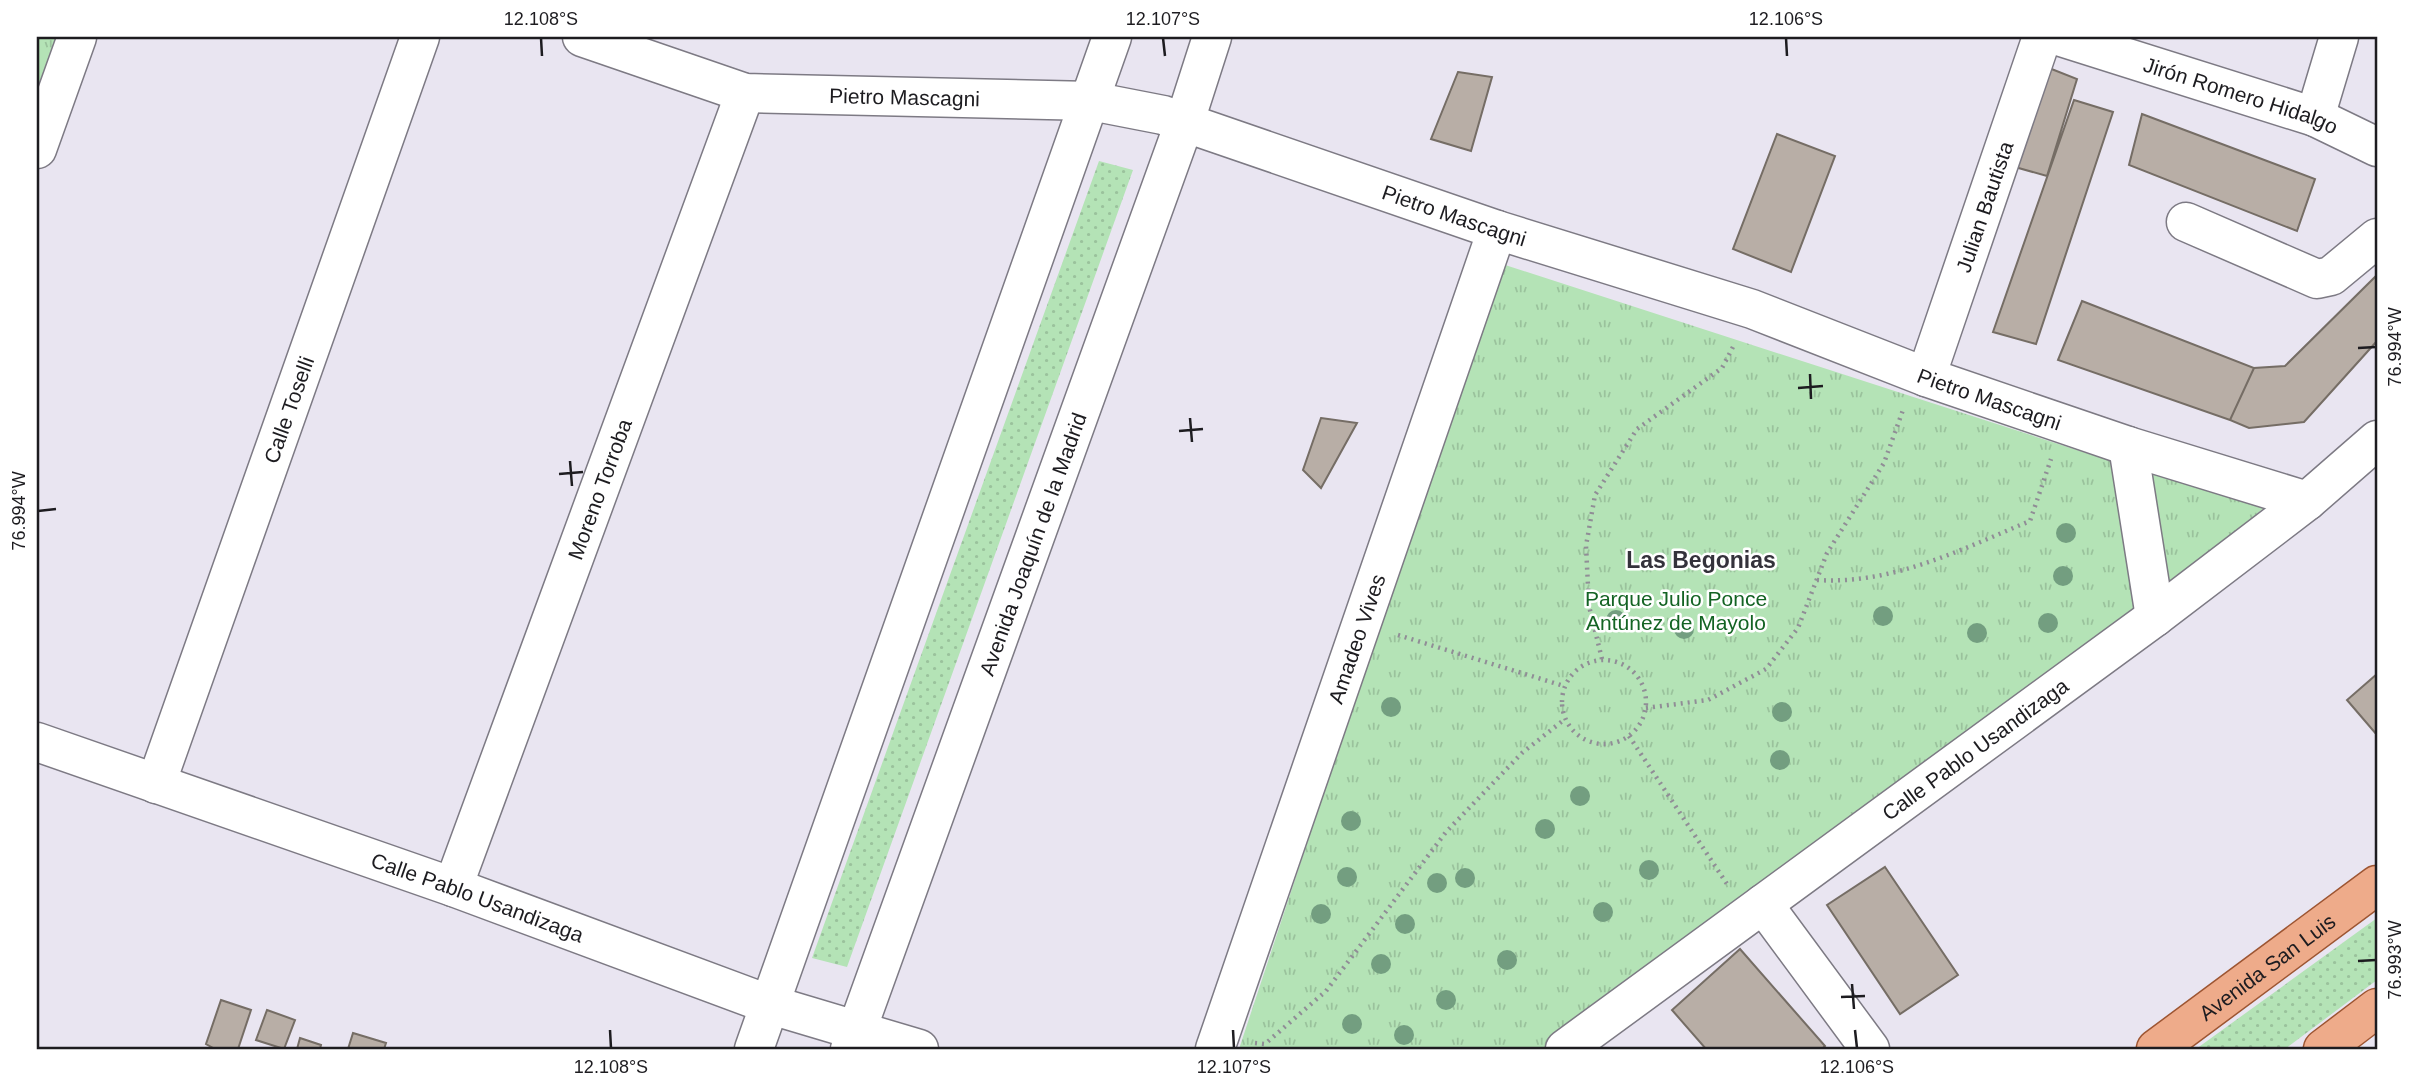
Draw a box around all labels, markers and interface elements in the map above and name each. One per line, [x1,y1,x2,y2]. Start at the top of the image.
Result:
text: 12.108°S [504,9,578,29]
text: 12.107°S [1126,9,1200,29]
text: 12.106°S [1749,9,1823,29]
street label: Jirón Romero Hidalgo [2141,52,2342,138]
street label: Pietro Mascagni [829,83,980,110]
street label: Julian Bautista [1951,138,2017,275]
street label: Pietro Mascagni [1379,180,1529,250]
text: 76.994°W [2385,307,2405,387]
street label: Calle Toselli [259,353,318,466]
street label: Pietro Mascagni [1914,363,2065,434]
street label: Avenida Joaquín de la Madrid [974,409,1090,678]
street label: Moreno Torroba [563,415,636,562]
text: 76.994°W [9,471,29,551]
district label: Las Begonias [1626,547,1776,573]
street label: Amadeo Vives [1323,571,1389,706]
park label: Parque Julio Ponce Antúnez de Mayolo [1585,587,1767,634]
street label: Calle Pablo Usandizaga [1878,673,2072,824]
street label: Calle Pablo Usandizaga [368,848,587,946]
street label: Avenida San Luis [2194,909,2339,1025]
text: 76.993°W [2385,920,2405,1000]
text: 12.108°S [574,1057,648,1077]
text: 12.107°S [1197,1057,1271,1077]
text: 12.106°S [1820,1057,1894,1077]

